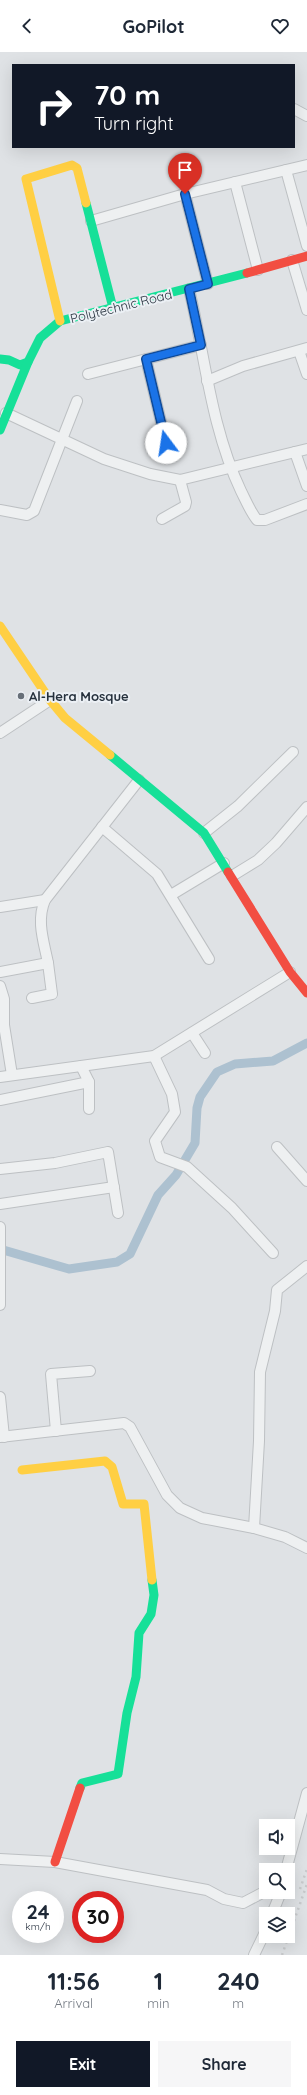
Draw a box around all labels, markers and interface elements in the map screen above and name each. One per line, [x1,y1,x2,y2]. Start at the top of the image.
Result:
icon: back [16,15,38,37]
text: GoPilot [122,15,185,38]
icon: heart [269,15,291,37]
text: 70 m [94,77,160,112]
icon: right [28,80,80,132]
text: Turn right [94,112,174,135]
pin [168,153,202,194]
icon: arrive [174,159,196,181]
street label: Polytechnic Road [68,286,174,326]
position arrow [145,422,187,464]
place label: Al-Hera Mosque [29,688,129,704]
marker: Al-Hera Mosque [16,691,26,701]
map controls [259,1819,295,1943]
button: sound [259,1819,295,1855]
button: search [259,1863,295,1899]
speed limit sign: 30 [72,1891,124,1943]
text: 24 [26,1899,50,1924]
button: layers [259,1907,295,1943]
text: km/h [25,1920,51,1933]
text: 11:56 [48,1966,100,1996]
text: 1 [154,1966,163,1996]
text: 240 [217,1966,260,1996]
text: Arrival [54,1995,93,2011]
text: min [147,1995,169,2011]
text: m [232,1995,244,2011]
button: Exit [16,2041,150,2087]
button: Share [158,2041,291,2087]

